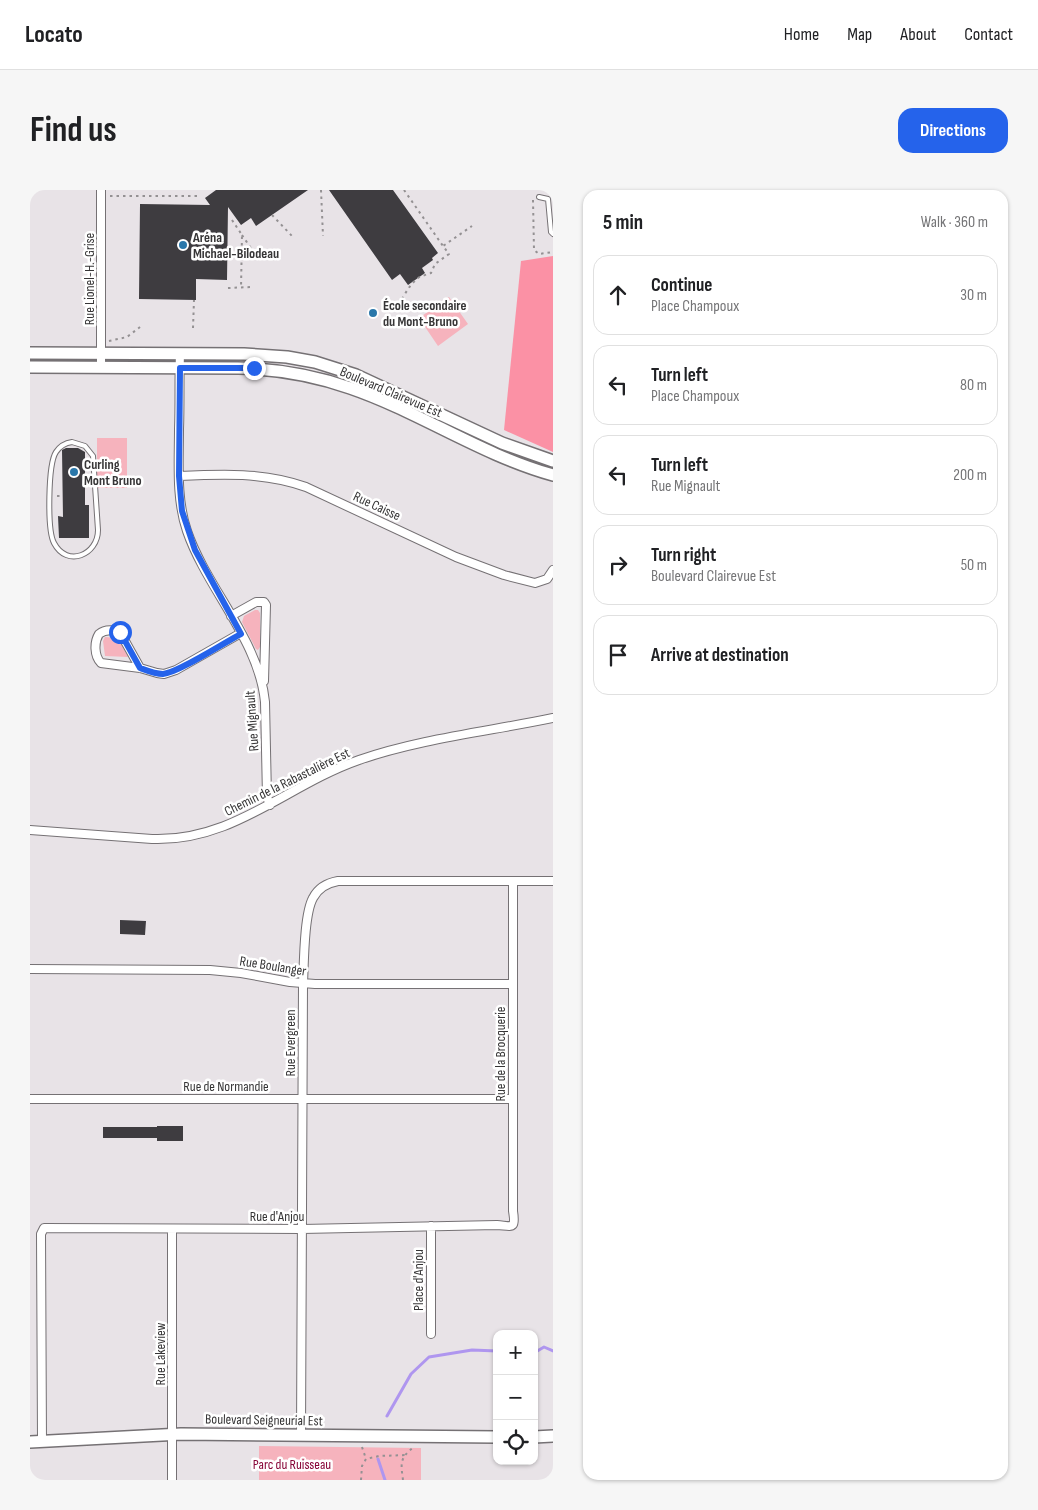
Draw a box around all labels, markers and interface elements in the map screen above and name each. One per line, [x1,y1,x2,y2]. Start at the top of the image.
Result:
text: Locato [25,20,83,49]
text: Home [784,24,819,45]
text: Map [847,24,872,45]
text: About [900,24,936,45]
text: Contact [964,24,1013,45]
button: Directions [898,108,1008,153]
text: Find us [30,109,117,152]
text: 5 min [603,210,643,235]
text: Walk · 360 m [921,213,988,232]
place label: Aréna Michael-Bilodeau [192,229,279,262]
street label: Rue Lionel-H.-Grise [81,233,98,325]
marker: Aréna Michael-Bilodeau [177,239,189,251]
text: Continue [651,274,712,297]
icon: ahead [604,281,632,309]
text: 30 m [960,286,987,305]
place label: École secondaire du Mont-Bruno [383,297,466,330]
text: Place Champoux [651,297,739,316]
marker: École secondaire du Mont-Bruno [367,307,379,319]
route end [243,357,266,380]
street label: Boulevard Clairevue Est [337,363,445,421]
text: Turn left [651,364,708,387]
icon: left [604,371,632,399]
text: 80 m [960,376,987,395]
text: Place Champoux [651,387,739,406]
text: Turn left [651,454,708,477]
place label: Curling Mont Bruno [84,456,142,489]
icon: left [604,461,632,489]
marker: Curling Mont Bruno [68,466,80,478]
text: 200 m [953,466,987,485]
text: Rue Mignault [651,477,720,496]
street label: Rue Caisse [351,488,403,524]
text: Turn right [651,544,716,567]
icon: right [604,551,632,579]
text: 50 m [961,556,987,575]
text: Boulevard Clairevue Est [651,567,776,586]
route start [109,621,132,644]
icon: arrive [604,641,632,669]
text: Arrive at destination [651,644,789,667]
street label: Rue Mignault [241,690,263,752]
street label: Chemin de la Rabastalière Est [222,744,352,820]
street label: Rue Boulanger [238,952,308,980]
street label: Rue de la Brocquerie [492,1006,509,1102]
street label: Rue Evergreen [282,1009,299,1077]
street label: Rue de Normandie [183,1078,269,1095]
street label: Rue d'Anjou [250,1208,304,1225]
street label: Place d'Anjou [410,1249,427,1311]
street label: Rue Lakeview [152,1322,169,1385]
map controls [493,1330,538,1465]
button: + [493,1330,538,1375]
button: − [493,1375,538,1420]
street label: Boulevard Seigneurial Est [205,1410,323,1430]
button: locate [493,1420,538,1465]
park label: Parc du Ruisseau [253,1456,331,1473]

